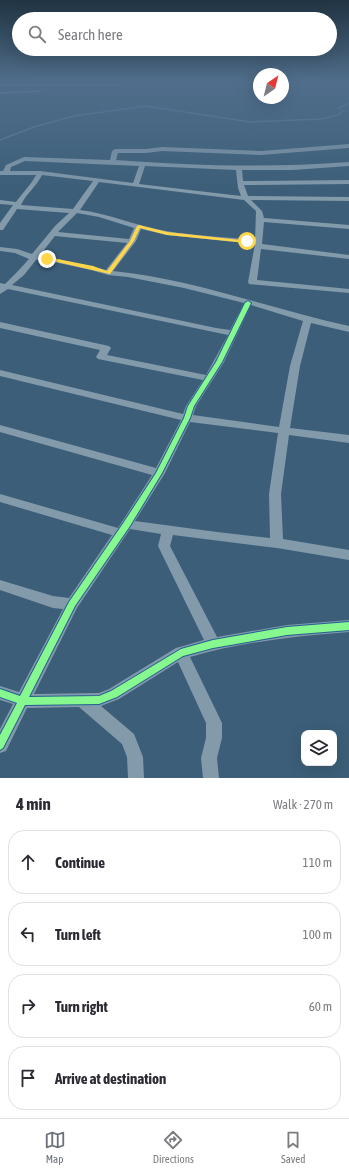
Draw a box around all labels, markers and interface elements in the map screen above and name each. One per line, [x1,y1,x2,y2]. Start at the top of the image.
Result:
search box [12,12,337,56]
icon: search [26,23,48,45]
text: Search here [58,26,123,43]
north arrow [253,68,289,104]
route start [238,232,256,250]
route end [38,250,56,268]
map controls [301,730,337,766]
button: layers [301,730,337,766]
text: 4 min [16,794,51,814]
text: Walk · 270 m [273,797,333,812]
icon: ahead [17,851,39,873]
text: Continue [55,854,105,871]
text: 110 m [303,855,332,870]
icon: left [17,923,39,945]
text: Turn left [55,926,101,943]
text: 100 m [303,927,332,942]
icon: right [17,995,39,1017]
text: Turn right [55,998,108,1015]
text: 60 m [309,999,332,1014]
icon: arrive [17,1067,39,1089]
text: Arrive at destination [55,1070,166,1087]
tab: Map [44,1129,66,1165]
tab: Directions [153,1129,194,1165]
tab: Saved [281,1129,305,1165]

